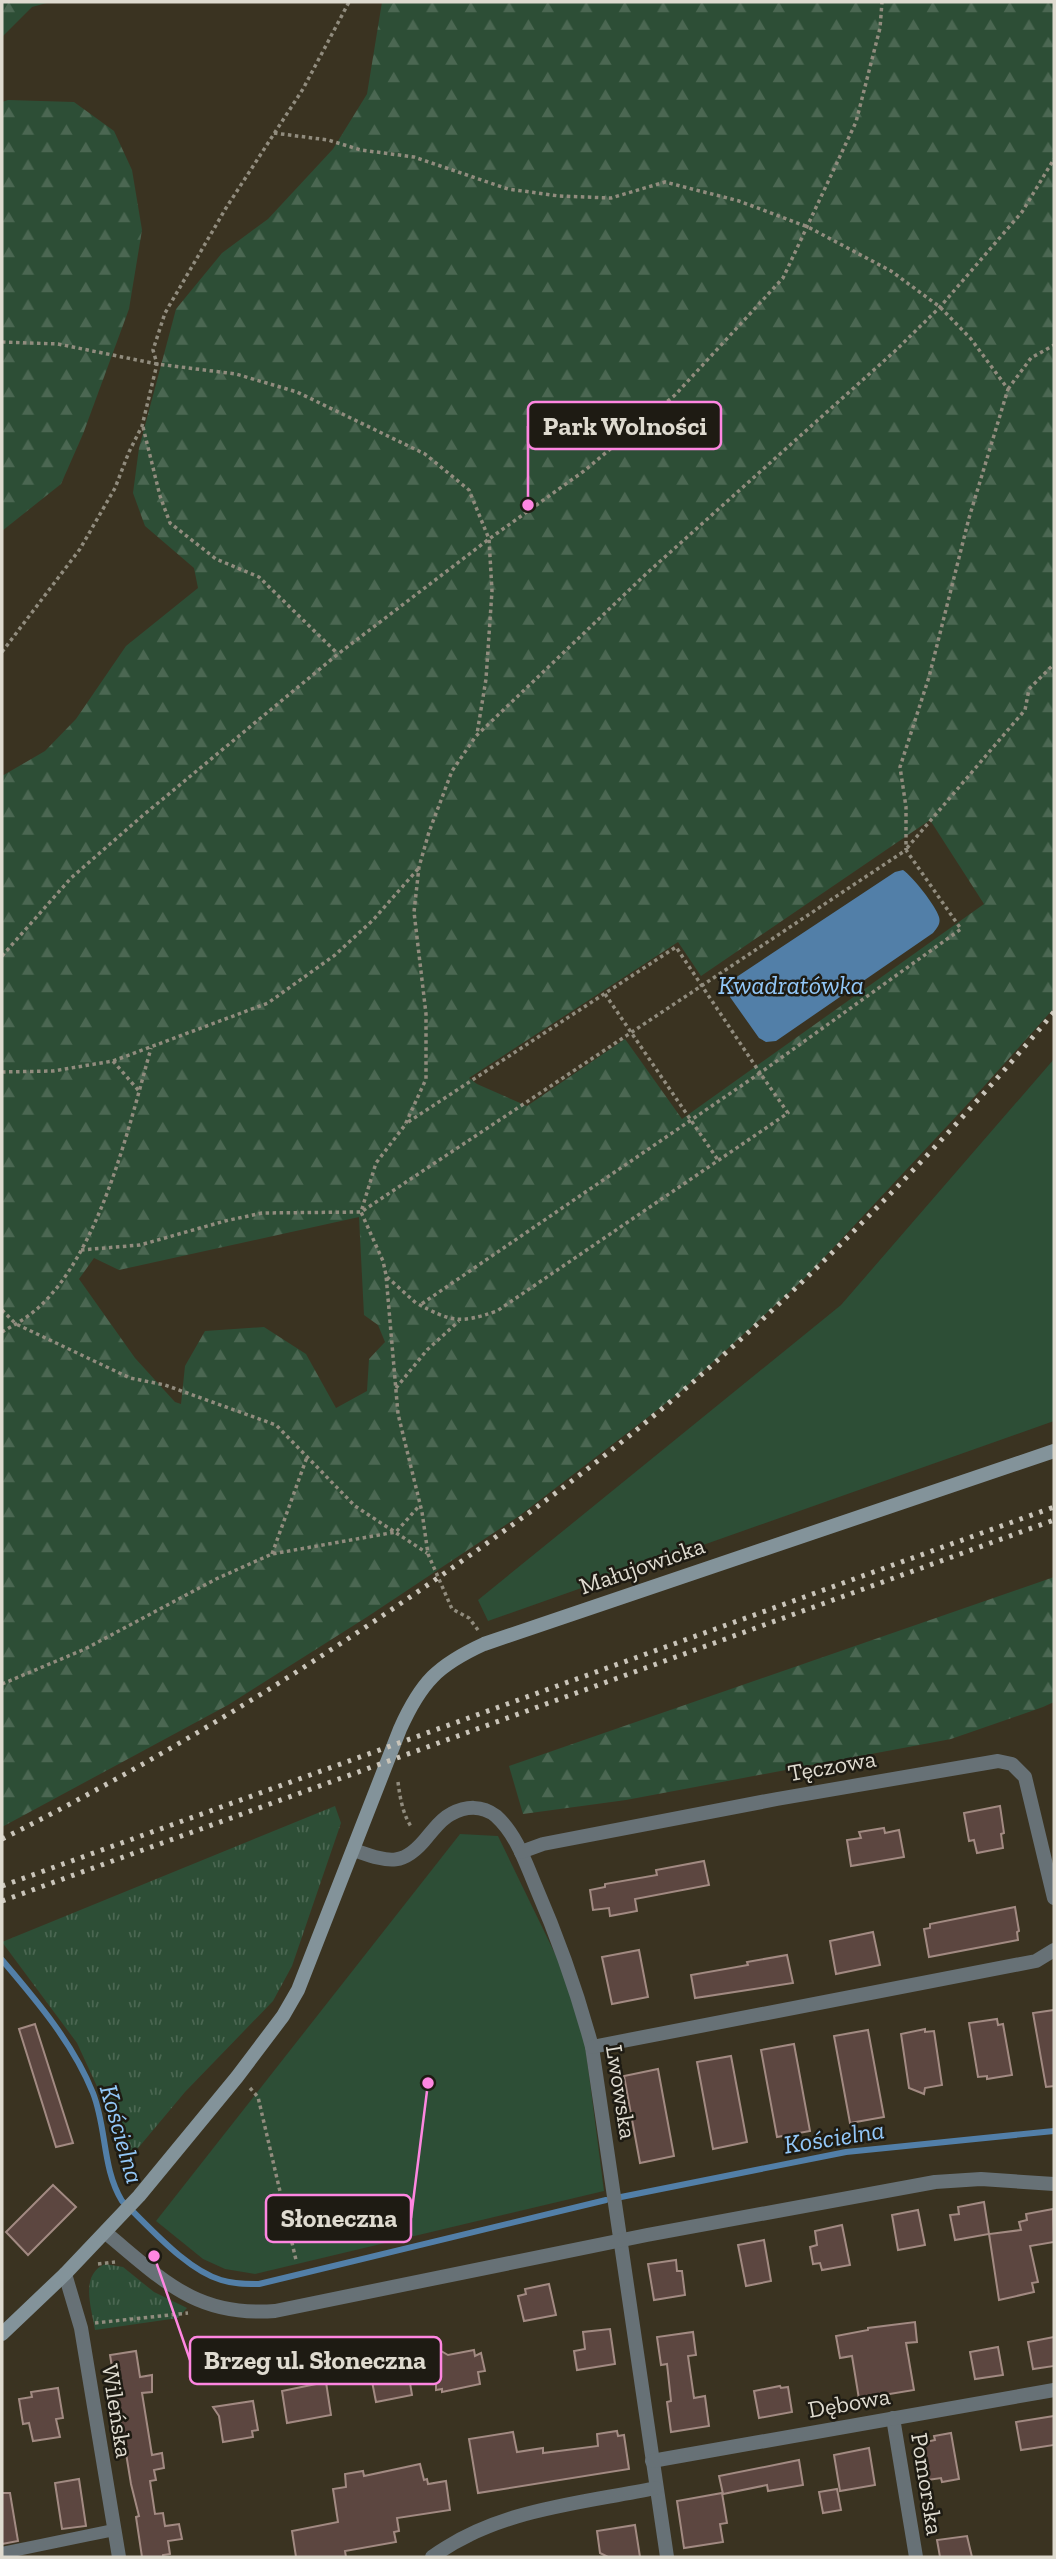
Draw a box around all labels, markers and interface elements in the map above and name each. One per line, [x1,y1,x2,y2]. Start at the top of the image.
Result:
callout: Park Wolności [528,402,721,449]
text: Park Wolności [543,410,707,442]
water label: Kwadratówka [718,969,864,1001]
street label: Małujowicka [575,1530,709,1601]
street label: Tęczowa [786,1743,879,1788]
street label: Lwowska [600,2043,643,2142]
water label: Kościelna [93,2081,151,2187]
water label: Kościelna [781,2113,887,2161]
callout: Słoneczna [266,2195,411,2242]
text: Słoneczna [281,2202,397,2234]
callout: Brzeg ul. Słoneczna [190,2337,441,2384]
text: Brzeg ul. Słoneczna [204,2344,426,2376]
street label: Wileńska [96,2362,139,2460]
street label: Dębowa [805,2381,893,2424]
street label: Pomorska [905,2431,950,2538]

